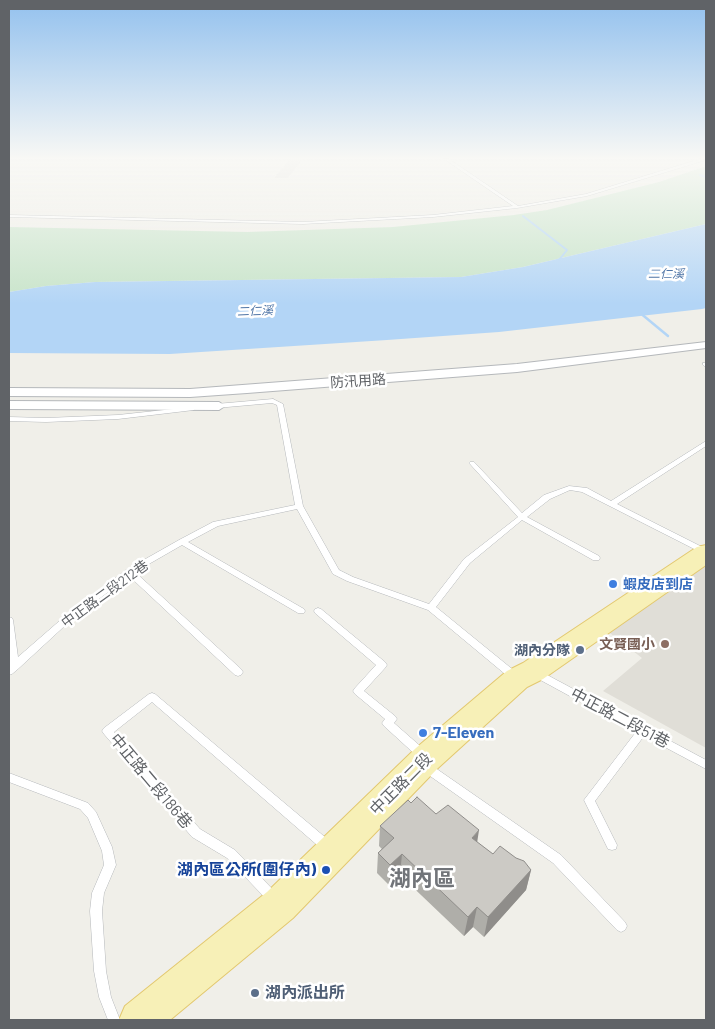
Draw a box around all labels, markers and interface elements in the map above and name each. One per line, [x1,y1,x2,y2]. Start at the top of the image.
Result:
water label: 二仁溪 [648,267,684,281]
water label: 二仁溪 [237,303,273,319]
street label: 防汛用路 [329,371,387,391]
street label: 中正路二段212巷 [58,557,152,631]
place label: 蝦皮店到店 [623,576,693,592]
marker: 蝦皮店到店 [607,578,619,590]
place label: 文賢國小 [599,636,655,652]
marker: 文賢國小 [659,638,671,650]
place label: 湖內分隊 [514,642,570,658]
marker: 湖內分隊 [574,644,586,656]
street label: 中正路二段51巷 [567,684,673,752]
place label: 7-Eleven [433,723,494,743]
marker: 7-Eleven [417,727,429,739]
street label: 中正路二段186巷 [106,730,196,832]
street label: 中正路二段 [366,749,436,819]
place label: 湖內區公所(圍仔內) [177,860,316,880]
marker: 湖內區公所(圍仔內) [320,864,332,876]
district label: 湖內區 [389,866,455,892]
place label: 湖內派出所 [265,983,345,1003]
marker: 湖內派出所 [249,987,261,999]

